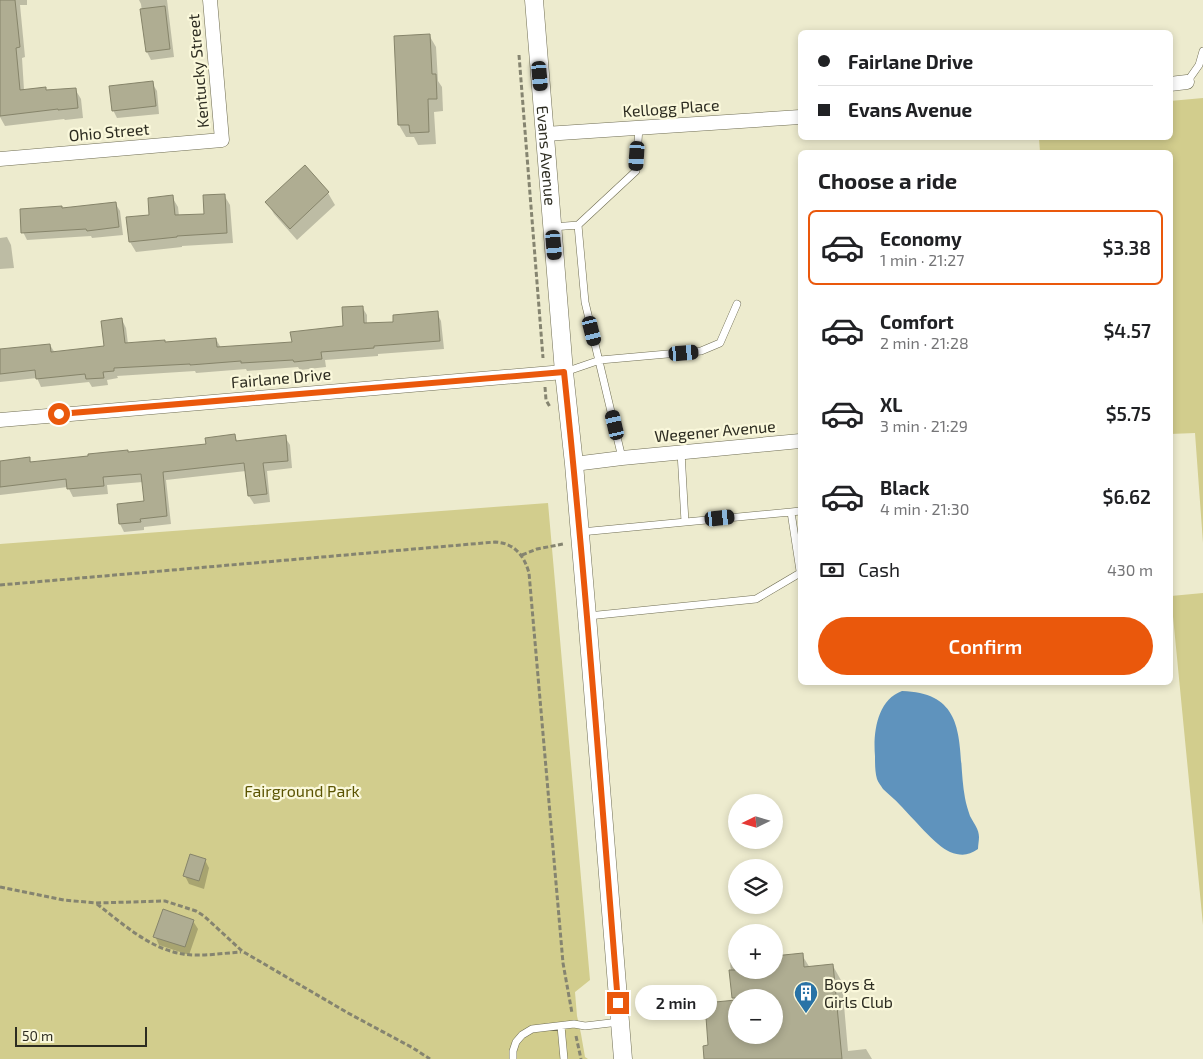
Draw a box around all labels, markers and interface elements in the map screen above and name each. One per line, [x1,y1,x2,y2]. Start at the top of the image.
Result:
street label: Kentucky Street [183,13,212,129]
text: Fairlane Drive [848,50,973,73]
car [531,60,548,92]
street label: Kellogg Place [622,95,720,120]
text: Evans Avenue [848,98,972,121]
street label: Evans Avenue [534,105,561,206]
street label: Ohio Street [68,119,150,144]
car [628,141,645,171]
text: Choose a ride [818,167,957,193]
icon: car [820,225,865,270]
text: Economy [880,227,962,250]
car [545,229,562,261]
text: $3.38 [1103,236,1151,259]
text: 1 min · 21:27 [880,250,964,269]
icon: car [820,308,865,353]
text: Comfort [880,310,954,333]
car [581,315,602,347]
text: $4.57 [1103,319,1151,342]
text: 2 min · 21:28 [880,333,969,352]
car [668,344,699,362]
street label: Fairlane Drive [230,364,332,391]
icon: car [820,391,865,436]
text: XL [880,393,902,416]
text: $5.75 [1106,402,1151,425]
route start [48,403,70,425]
car [604,409,625,441]
street label: Wegener Avenue [654,416,776,445]
text: 3 min · 21:29 [880,416,968,435]
icon: car [820,474,865,519]
text: Black [880,476,930,499]
text: $6.62 [1103,485,1151,508]
text: 4 min · 21:30 [880,499,969,518]
car [704,509,735,527]
icon: cash [818,556,846,584]
text: Cash [858,558,900,581]
text: 430 m [1107,560,1153,579]
button: Confirm [818,617,1153,675]
park label: Fairground Park [244,781,360,800]
north arrow [728,794,782,849]
map controls [728,794,783,1044]
button: layers [728,859,783,914]
button: + [728,924,783,979]
place label: Boys & Girls Club [824,974,893,1011]
building icon: Boys & Girls Club [793,980,819,1014]
callout: 2 min [636,986,718,1020]
button: − [728,989,783,1044]
route end [607,992,629,1014]
text: 2 min [656,993,696,1012]
scale bar [15,1024,148,1047]
text: 50 m [22,1027,53,1044]

